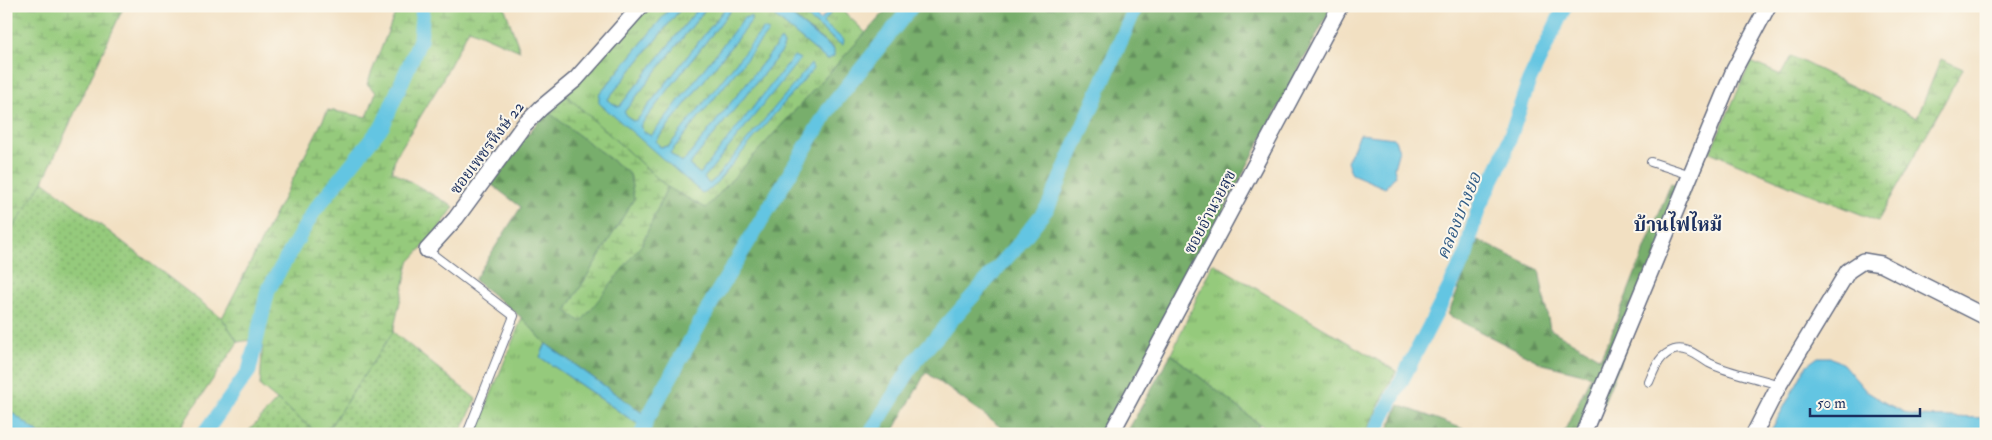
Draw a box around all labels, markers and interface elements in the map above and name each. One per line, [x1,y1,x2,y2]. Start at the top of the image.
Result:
street label: ซอยเพชรหึงษ์ 22 [445,97,529,199]
street label: ซอยอำนวยสุข [1179,167,1241,258]
water label: คลองบางยอ [1431,169,1487,263]
district label: บ้านไฟไหม้ [1634,211,1722,237]
scale bar [1810,385,1920,417]
text: 50 m [1817,394,1846,413]

